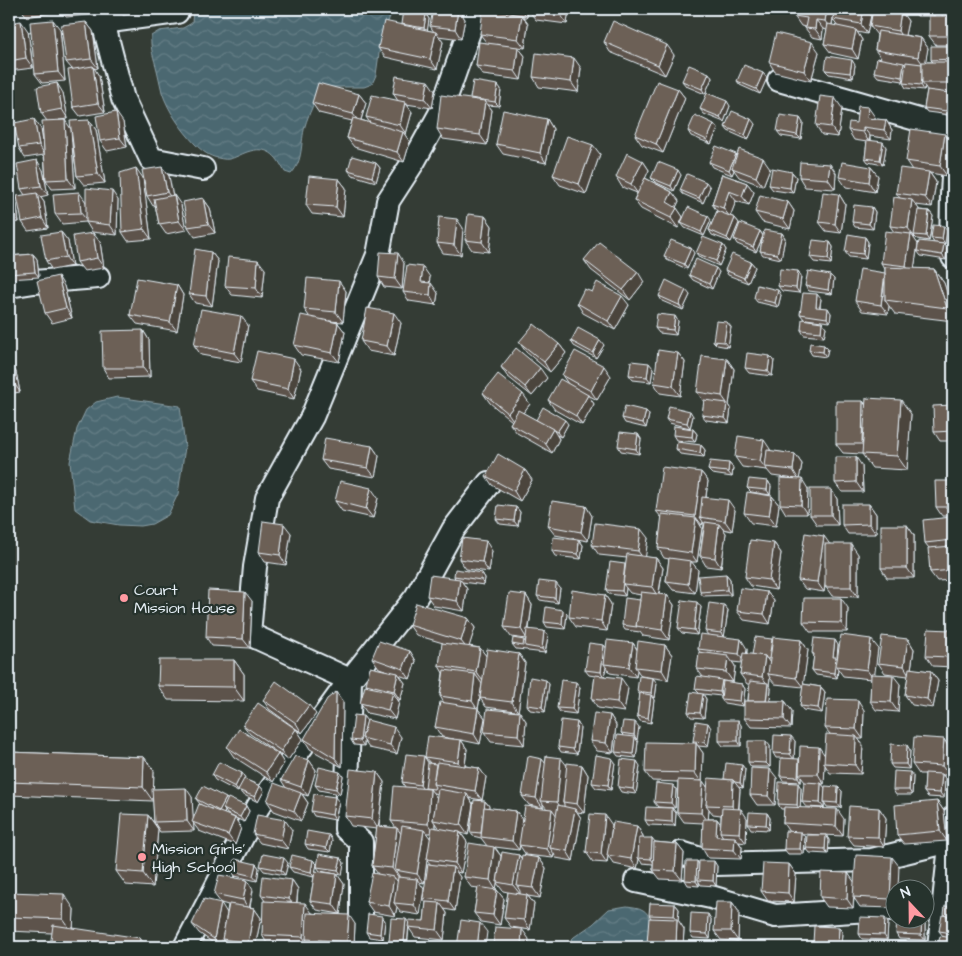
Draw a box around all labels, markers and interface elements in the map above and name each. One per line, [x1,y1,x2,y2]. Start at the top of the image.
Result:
place label: Court Mission House [134,579,235,619]
marker: Court Mission House [118,592,130,604]
place label: Mission Girls' High School [152,838,245,879]
marker: Mission Girls' High School [136,851,148,863]
north arrow [884,878,934,928]
text: N [898,882,914,904]

